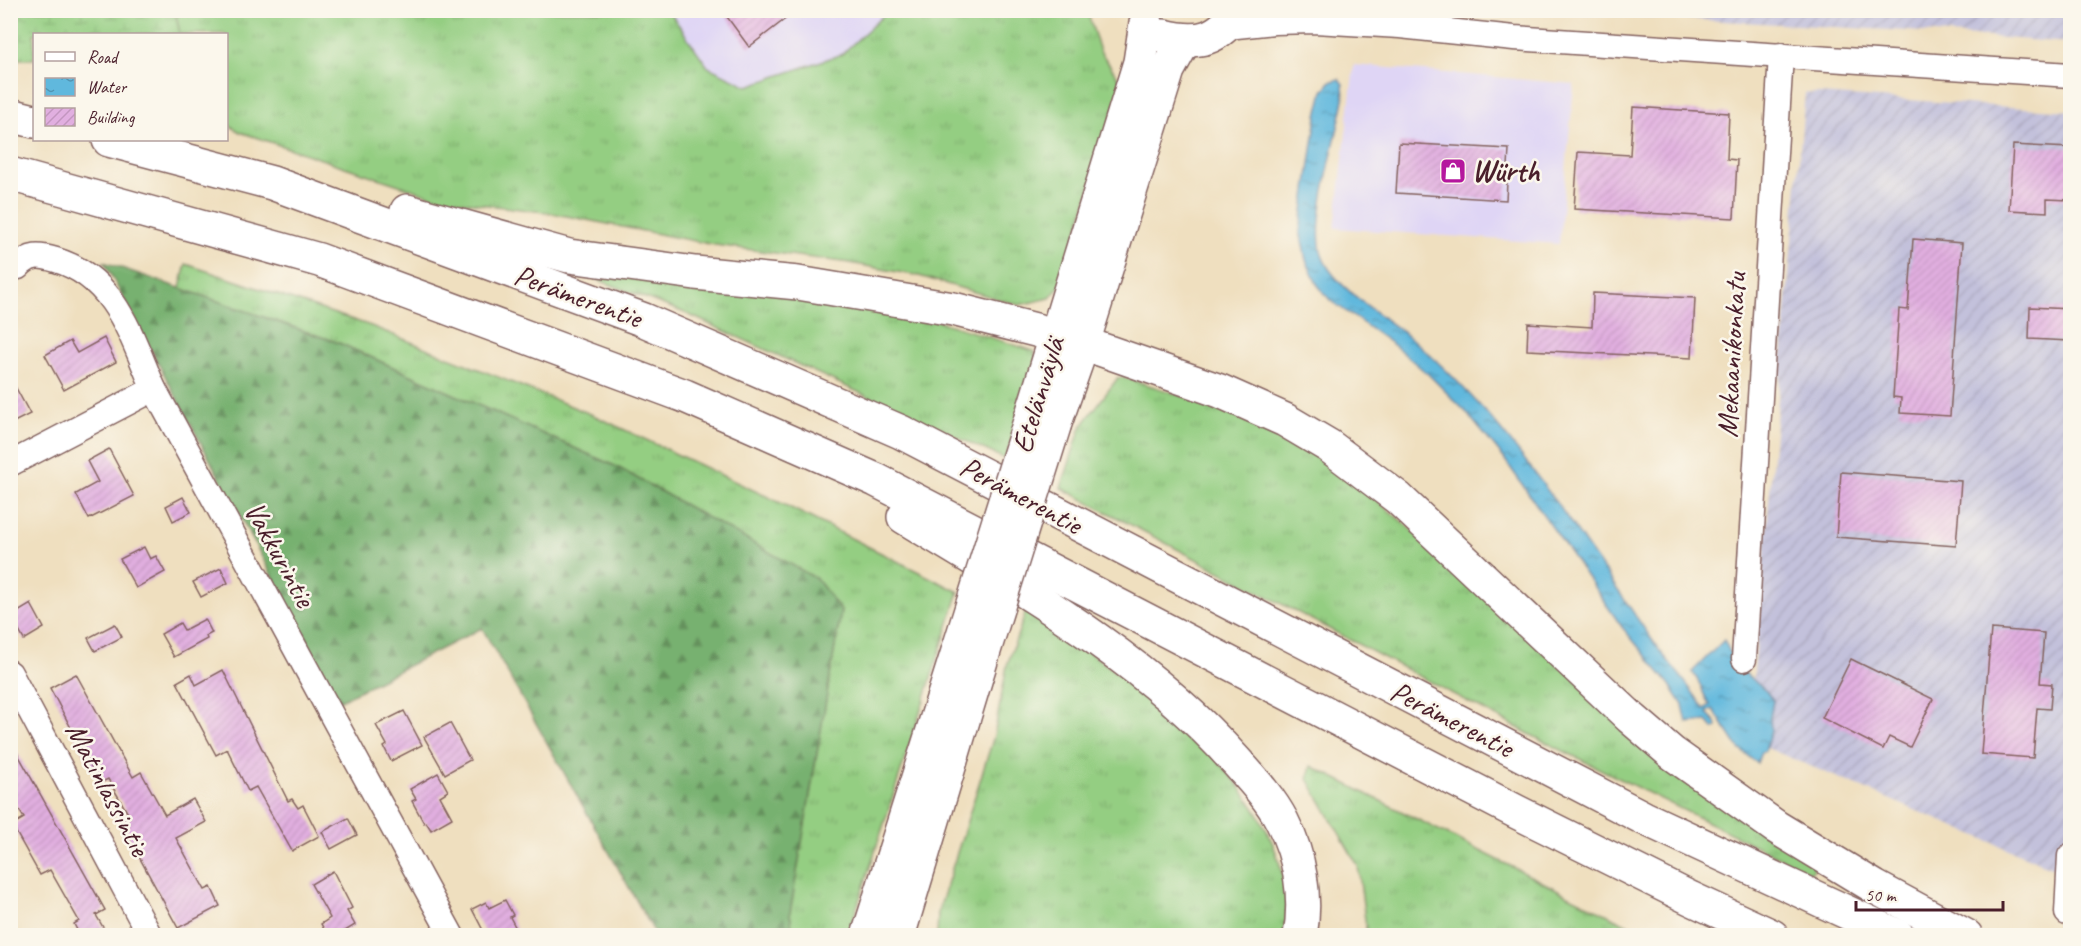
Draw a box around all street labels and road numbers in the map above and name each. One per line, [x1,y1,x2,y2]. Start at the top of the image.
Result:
street label: Perämerentie [509,255,649,337]
street label: Mekaanikonkatu [1708,270,1754,438]
street label: Etelänväylä [1002,331,1074,457]
street label: Perämerentie [953,447,1091,544]
street label: Vakkurintie [236,495,325,615]
street label: Perämerentie [1384,672,1522,767]
street label: Matinlassintie [57,716,160,864]

